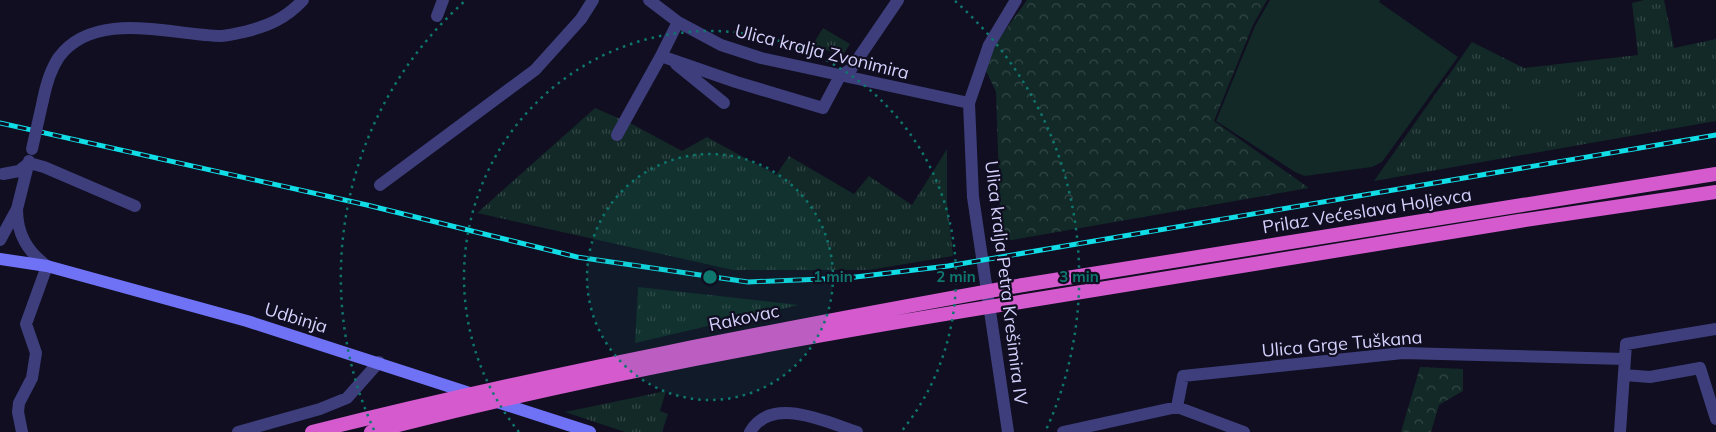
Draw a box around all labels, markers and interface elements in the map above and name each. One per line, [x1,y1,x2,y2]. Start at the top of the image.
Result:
street label: Ulica kralja Zvonimira [733,19,912,84]
street label: Ulica kralja Petra Krešimira IV [980,159,1033,407]
street label: Prilaz Većeslava Holjevca [1261,183,1473,238]
text: 1 min [813,267,853,286]
text: 2 min [936,267,976,286]
text: 3 min [1059,267,1099,286]
centre of rings [701,268,719,286]
street label: Udbinja [262,297,330,338]
street label: Rakovac [707,299,781,336]
street label: Ulica Grge Tuškana [1261,325,1423,362]

